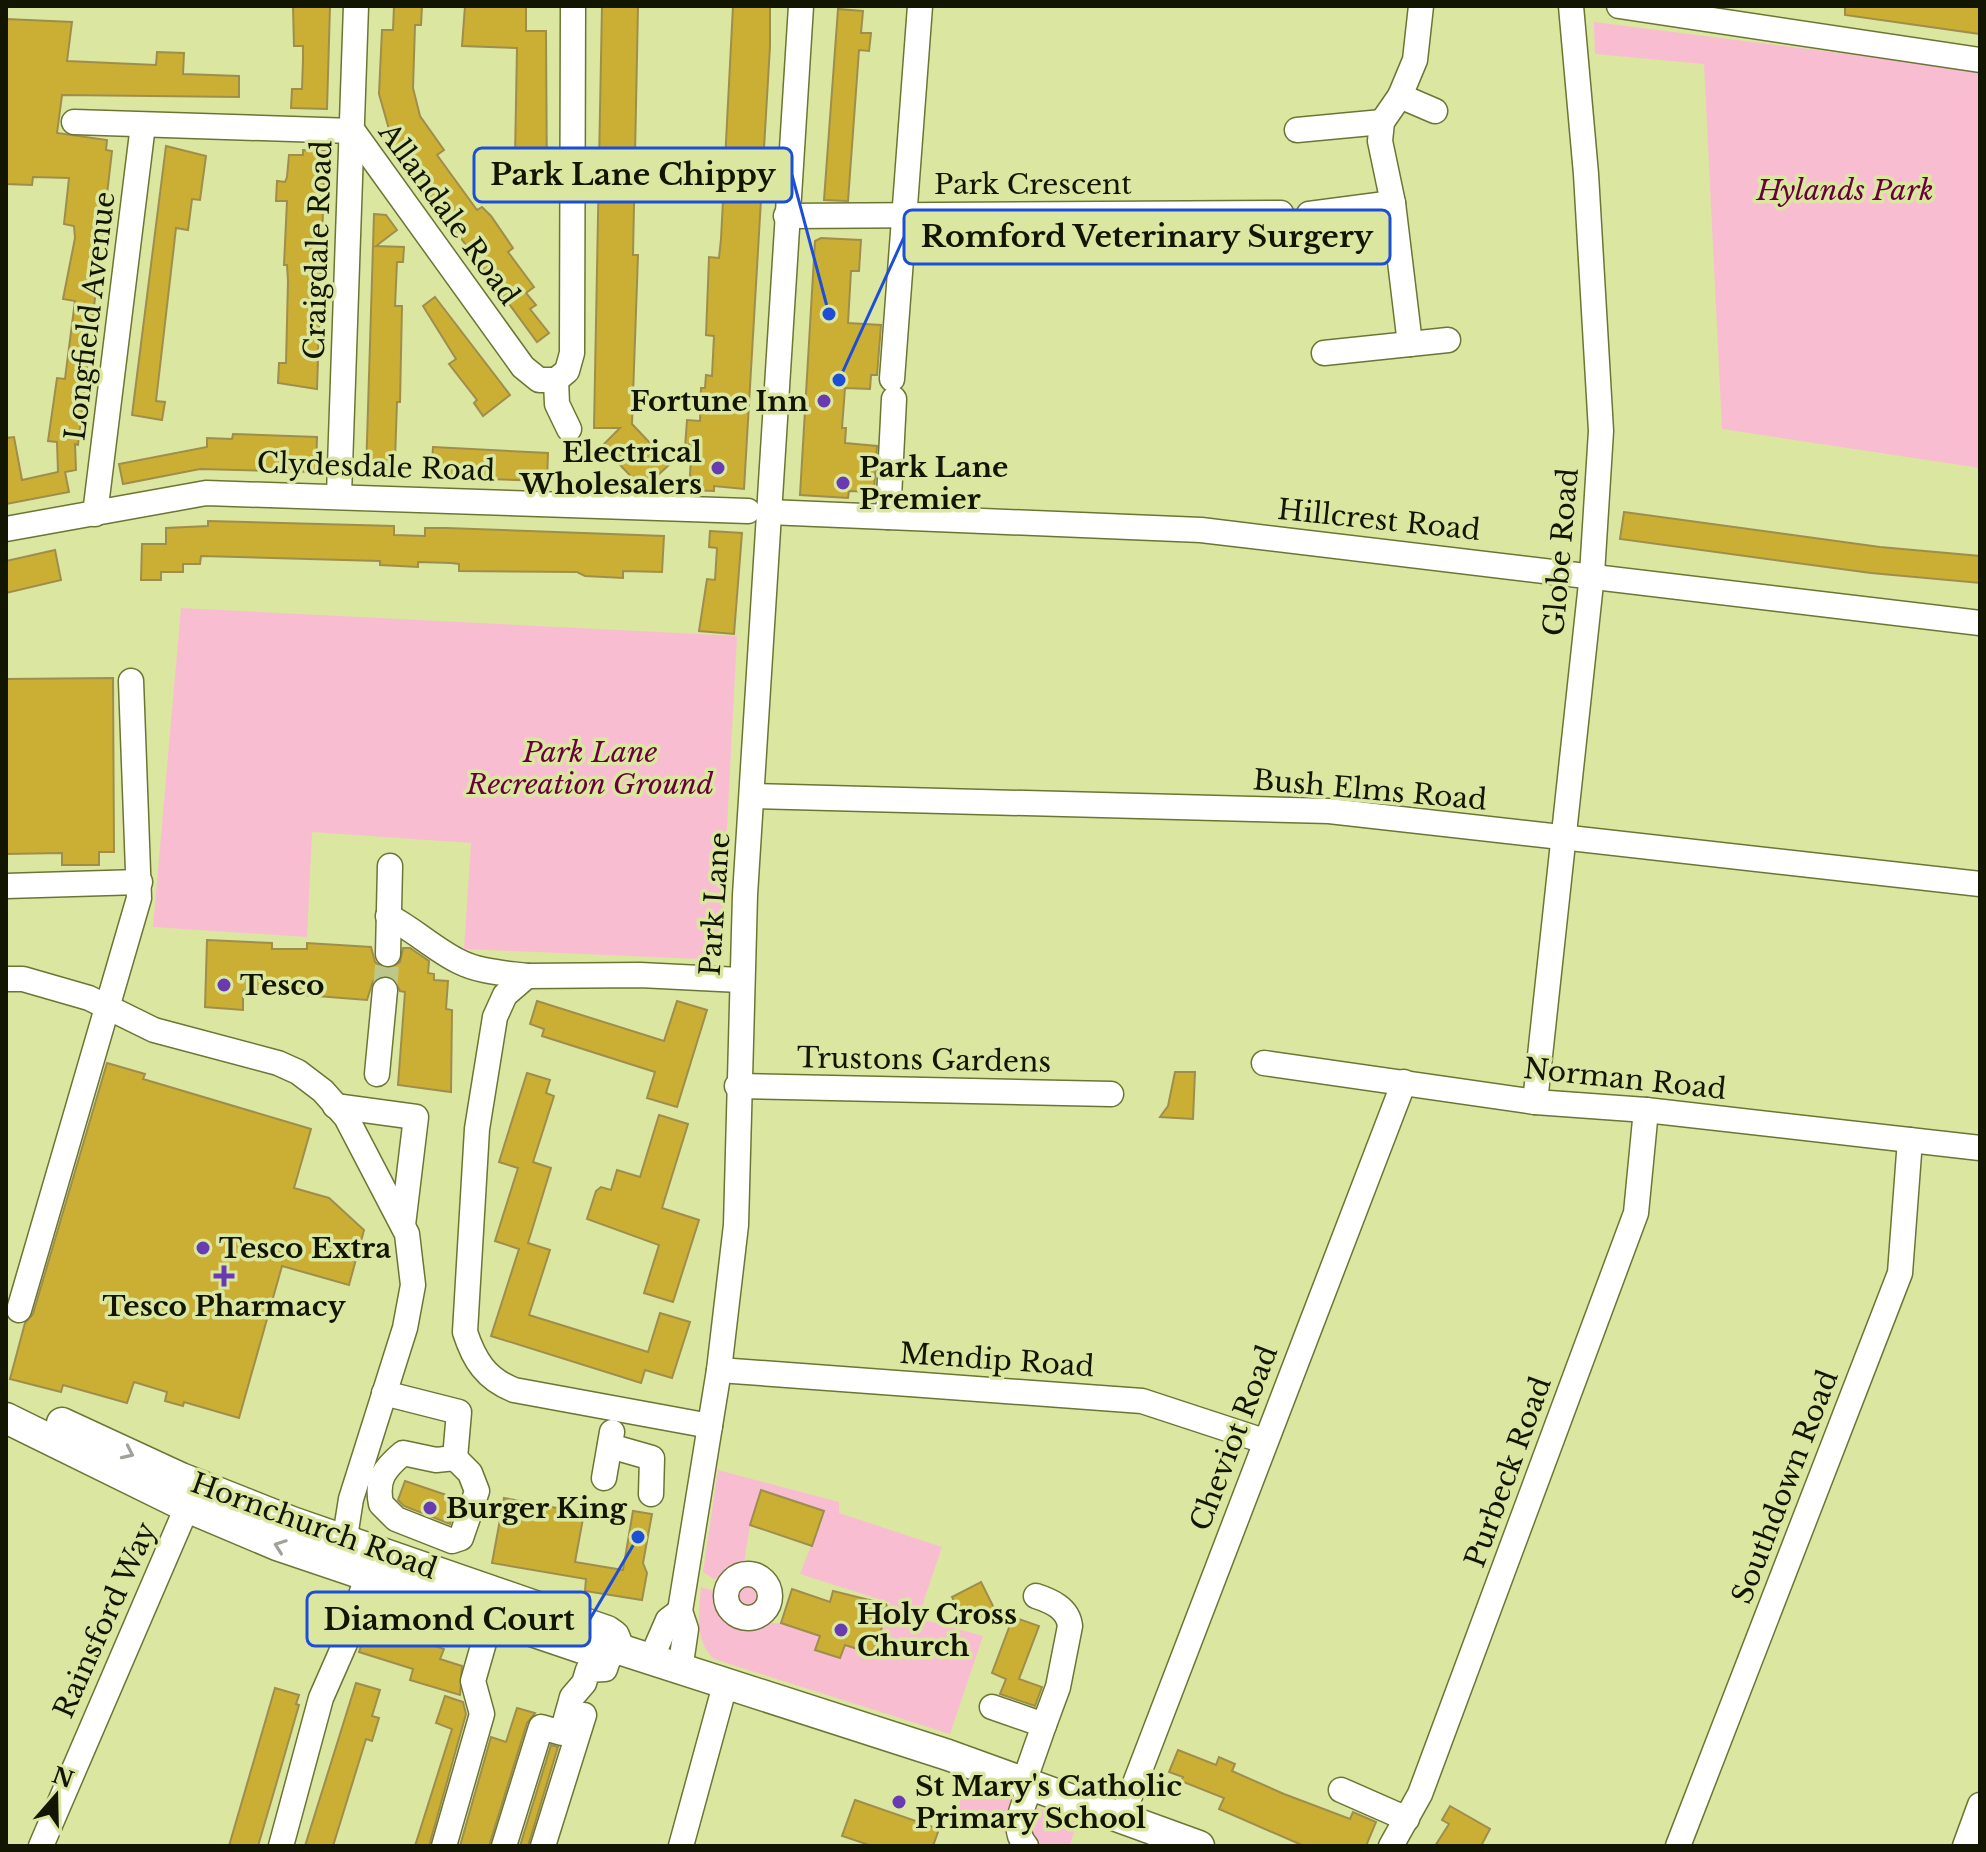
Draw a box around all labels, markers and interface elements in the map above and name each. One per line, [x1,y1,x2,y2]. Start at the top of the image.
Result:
street label: Allandale Road [371,115,527,312]
street label: Craigdale Road [297,140,339,360]
callout: Park Lane Chippy [474,148,792,202]
text: Park Lane Chippy [490,156,776,193]
street label: Park Crescent [934,167,1132,202]
park label: Hylands Park [1755,173,1934,208]
street label: Longfield Avenue [57,190,123,442]
callout: Romford Veterinary Surgery [904,210,1390,264]
text: Romford Veterinary Surgery [921,218,1374,255]
place label: Fortune Inn [630,384,808,419]
marker: Fortune Inn [815,392,833,410]
place label: Electrical Wholesalers [519,435,702,502]
street label: Clydesdale Road [256,445,496,489]
place label: Park Lane Premier [859,450,1008,517]
marker: Electrical Wholesalers [709,459,727,477]
street label: Globe Road [1536,466,1586,638]
marker: Park Lane Premier [834,474,852,492]
street label: Hillcrest Road [1276,492,1482,548]
park label: Park Lane Recreation Ground [465,735,714,802]
street label: Bush Elms Road [1251,762,1489,818]
street label: Park Lane [693,831,737,977]
place label: Tesco [240,968,325,1003]
marker: Tesco [215,976,233,994]
street label: Trustons Gardens [797,1040,1051,1080]
street label: Norman Road [1522,1051,1728,1107]
place label: Tesco Extra [219,1231,391,1266]
marker: Tesco Extra [194,1239,212,1257]
marker: Tesco Pharmacy [215,1267,233,1285]
place label: Tesco Pharmacy [102,1289,346,1324]
street label: Mendip Road [898,1336,1096,1384]
street label: Cheviot Road [1183,1340,1285,1536]
street label: Southdown Road [1724,1365,1846,1609]
street label: Purbeck Road [1457,1372,1559,1572]
one-way arrow [120,1444,134,1460]
street label: Hornchurch Road [186,1465,442,1587]
place label: Burger King [446,1491,628,1526]
marker: Burger King [421,1499,439,1517]
street label: Rainsford Way [46,1516,164,1723]
one-way arrow [274,1539,288,1555]
callout: Diamond Court [307,1592,590,1646]
place label: Holy Cross Church [857,1597,1017,1664]
text: Diamond Court [323,1601,575,1638]
marker: Holy Cross Church [832,1621,850,1639]
north arrow [16,1756,96,1836]
text: N [48,1761,77,1794]
place label: St Mary's Catholic Primary School [915,1769,1182,1836]
marker: St Mary's Catholic Primary School [890,1793,908,1811]

